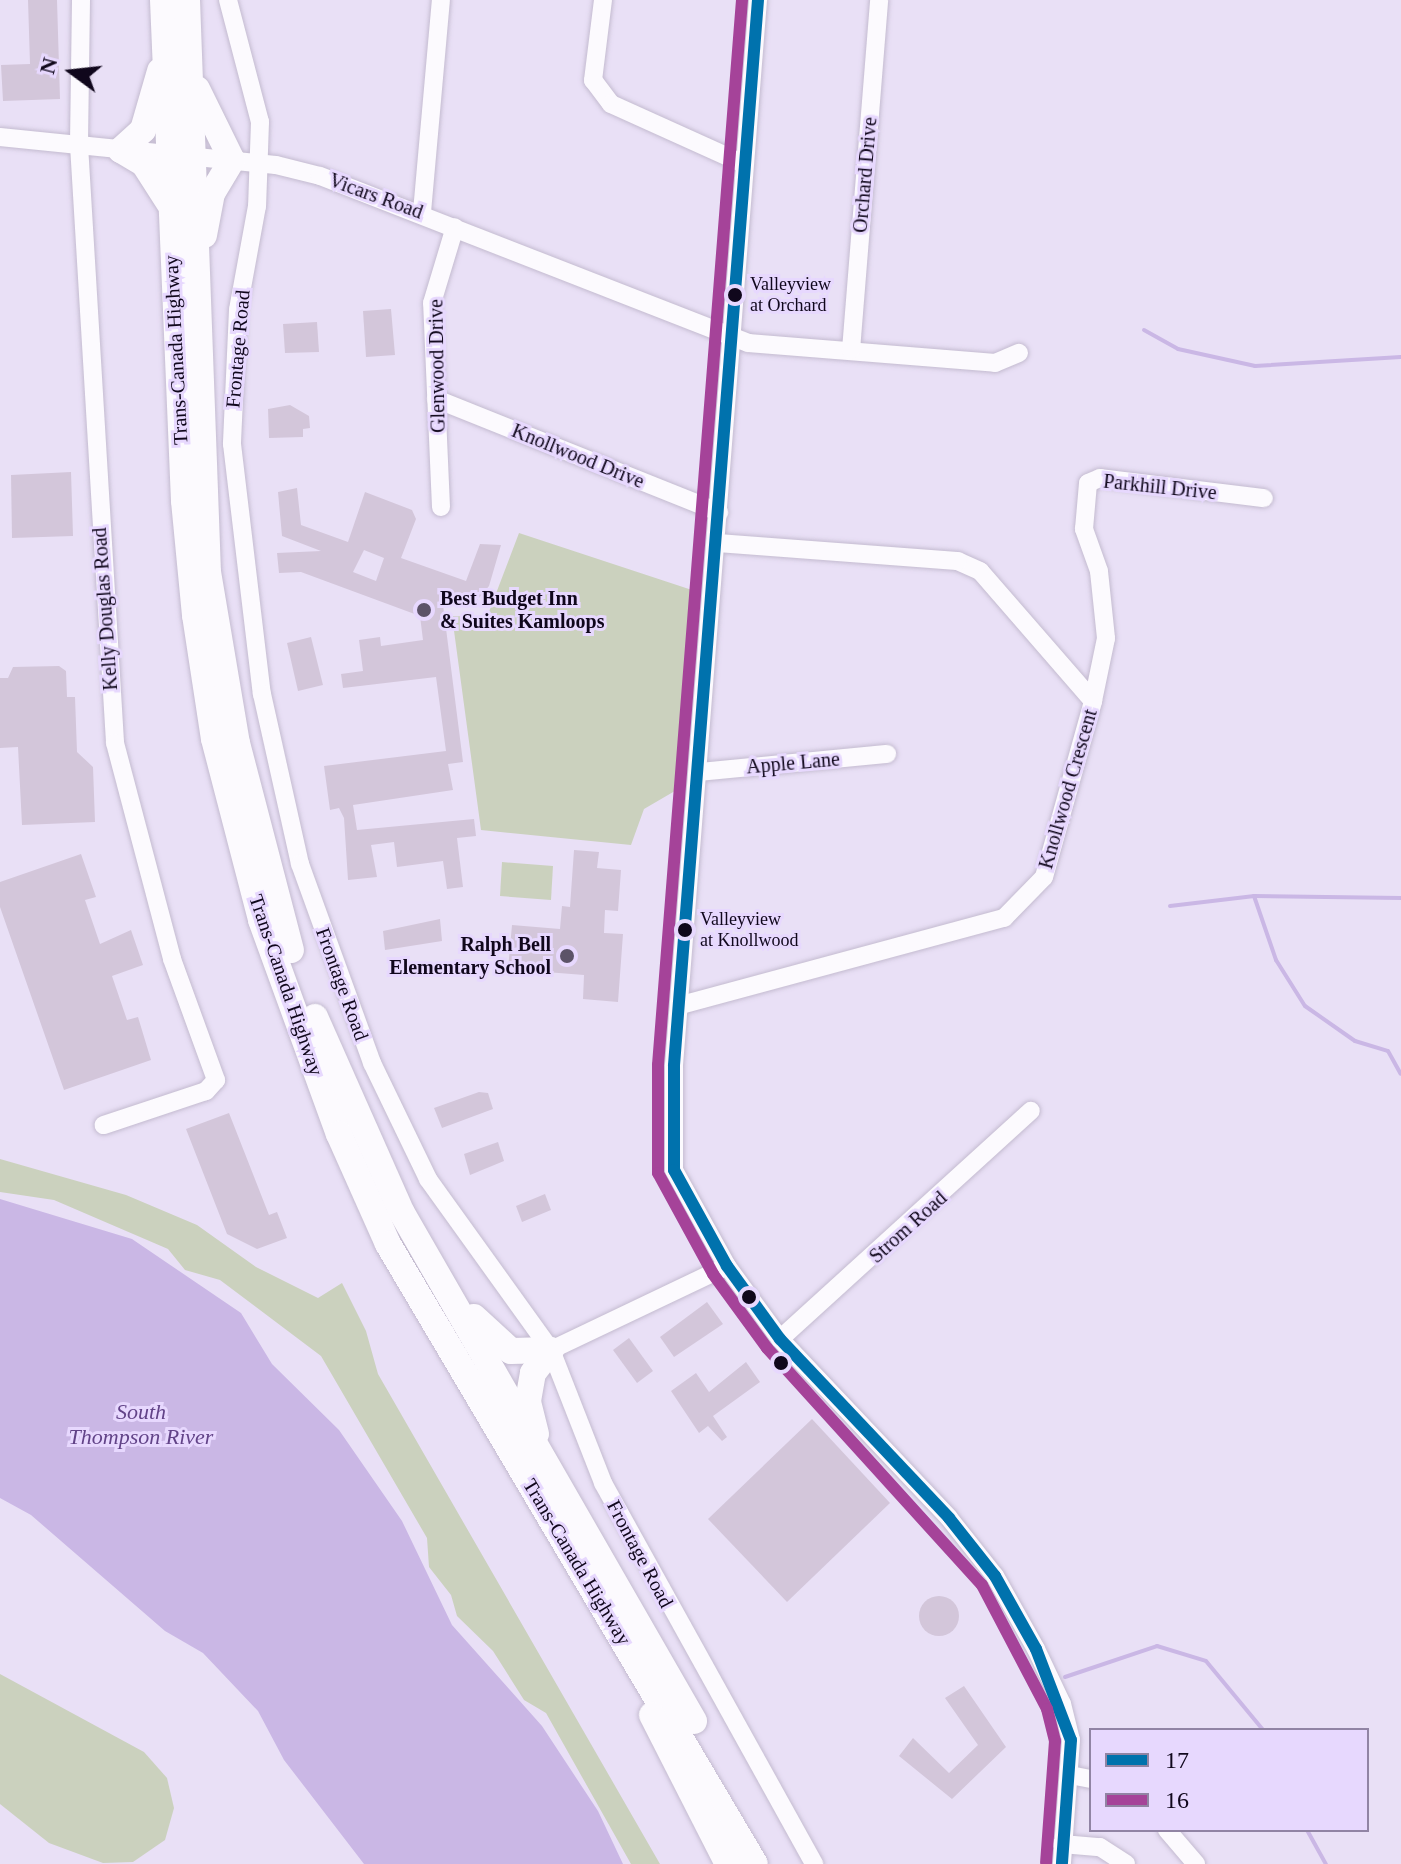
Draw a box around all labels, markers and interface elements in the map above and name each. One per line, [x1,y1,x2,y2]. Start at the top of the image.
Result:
north arrow [32,32,112,112]
text: N [34,55,62,77]
street label: Orchard Drive [848,116,882,234]
street label: Vicars Road [326,168,426,224]
street label: Trans-Canada Highway [159,255,193,445]
place label: Valleyview at Orchard [750,274,831,316]
marker: Valleyview at Orchard [727,287,743,303]
street label: Frontage Road [221,289,255,409]
street label: Glenwood Drive [424,299,450,433]
street label: Knollwood Drive [508,419,648,493]
street label: Parkhill Drive [1102,469,1218,505]
street label: Kelly Douglas Road [87,527,123,691]
place label: Best Budget Inn & Suites Kamloops [440,586,604,633]
marker: Best Budget Inn & Suites Kamloops [415,601,433,619]
street label: Knollwood Crescent [1034,706,1102,872]
street label: Apple Lane [745,747,841,779]
street label: Trans-Canada Highway [244,891,328,1079]
place label: Valleyview at Knollwood [700,909,798,952]
marker: Valleyview at Knollwood [677,922,693,938]
street label: Frontage Road [310,924,374,1044]
place label: Ralph Bell Elementary School [389,932,551,979]
marker: Ralph Bell Elementary School [558,947,576,965]
street label: Strom Road [864,1186,952,1268]
unlabelled marker [741,1289,757,1305]
unlabelled marker [773,1355,789,1371]
water label: South Thompson River [69,1398,213,1450]
street label: Trans-Canada Highway [518,1474,636,1650]
street label: Frontage Road [602,1496,678,1612]
legend [1089,1728,1369,1832]
text: 17 [1165,1747,1189,1773]
text: 16 [1165,1787,1189,1813]

